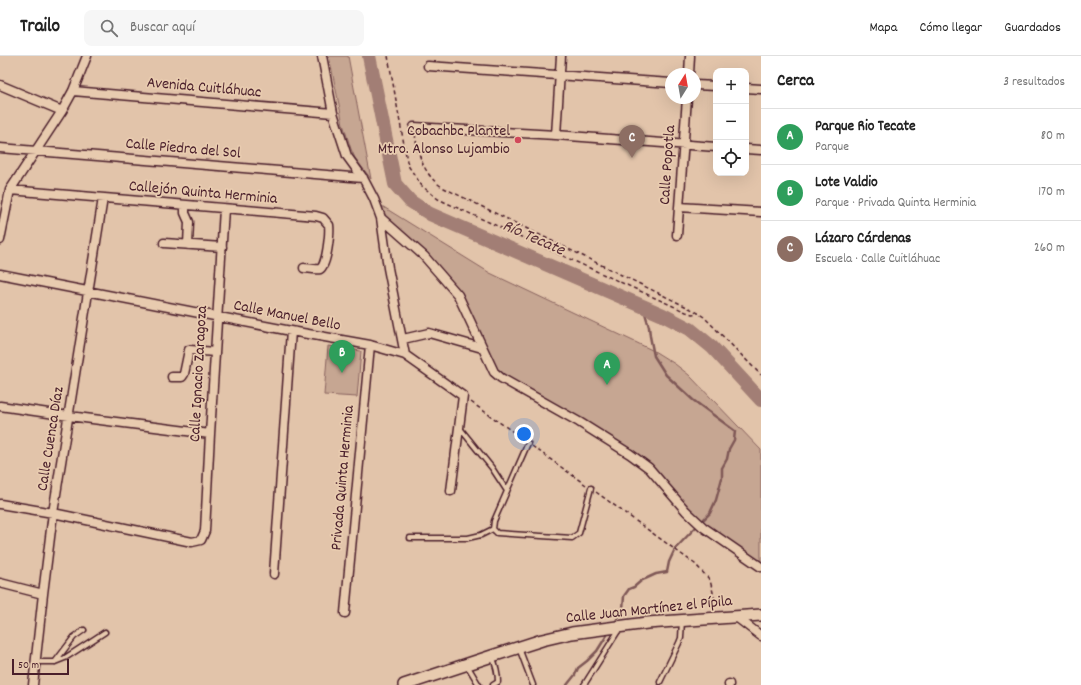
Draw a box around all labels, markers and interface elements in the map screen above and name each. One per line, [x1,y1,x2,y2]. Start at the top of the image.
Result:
search box [84,10,364,46]
text: Trailo [20,14,60,41]
icon: search [98,17,120,39]
text: Buscar aquí [130,17,195,39]
text: Mapa [870,18,897,38]
text: Cómo llegar [919,18,982,38]
text: Guardados [1004,18,1061,38]
north arrow [665,68,701,104]
map controls [713,68,749,176]
button: + [713,68,749,104]
text: Cerca [777,70,814,94]
street label: Avenida Cuitláhuac [146,72,262,104]
text: 3 resultados [1003,73,1065,92]
button: − [713,104,749,140]
text: Parque Rio Tecate [815,116,916,138]
place label: Cobachbc Plantel Mtro. Alonso Lujambio [378,120,510,161]
street label: Calle Popotla [654,124,682,206]
pin: C [619,125,645,158]
text: A [786,127,794,146]
text: 80 m [1041,127,1065,146]
street label: Calle Piedra del Sol [124,133,242,166]
marker: Cobachbc Plantel Mtro. Alonso Lujambio [513,135,523,145]
text: Parque [815,138,849,157]
button: locate [713,140,749,176]
text: Lote Valdio [815,172,878,194]
street label: Callejón Quinta Herminia [128,175,279,211]
text: B [787,183,793,202]
text: 170 m [1038,183,1065,202]
text: Parque · Privada Quinta Herminia [815,194,976,213]
water label: Río Tecate [498,215,569,264]
text: Lázaro Cárdenas [815,228,911,250]
text: C [787,239,793,258]
text: 260 m [1034,239,1065,258]
text: Escuela · Calle Cuitláhuac [815,250,940,269]
street label: Calle Manuel Bello [231,294,343,338]
street label: Calle Ignacio Zaragoza [184,305,214,443]
pin: B [329,340,355,373]
pin: A [594,352,620,385]
street label: Calle Cuenca Díaz [31,385,71,493]
street label: Privada Quinta Herminia [325,404,361,551]
your location [514,424,534,444]
street label: Calle Juan Martínez el Pípila [565,590,734,630]
scale bar [12,657,69,676]
text: 50 m [18,658,39,674]

